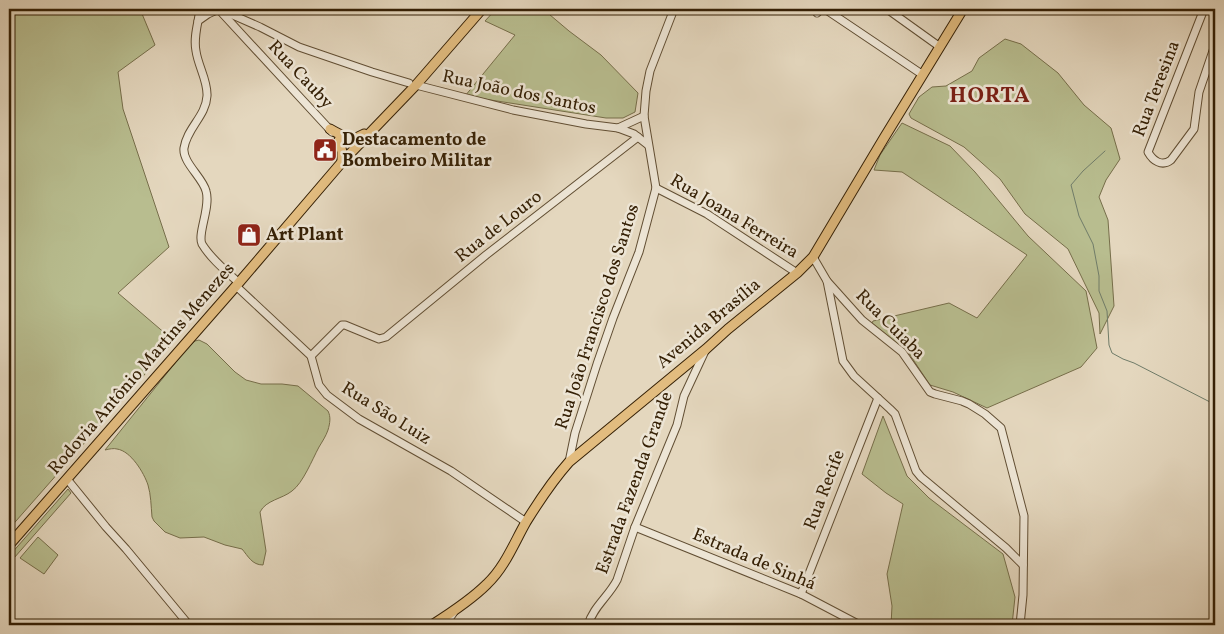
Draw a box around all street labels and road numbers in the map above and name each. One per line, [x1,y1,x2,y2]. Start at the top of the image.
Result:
street label: Rua Cauby [262,35,338,115]
street label: Rua Teresina [1127,37,1187,141]
street label: Rua João dos Santos [440,64,598,122]
street label: Rua Joana Ferreira [665,169,803,265]
street label: Rua de Louro [450,185,548,269]
street label: Rua João Francisco dos Santos [550,201,646,433]
street label: Rodovia Antônio Martins Menezes [43,258,241,480]
street label: Avenida Brasília [652,273,766,375]
street label: Rua Cuiaba [849,284,931,366]
street label: Rua São Luiz [336,376,436,452]
street label: Estrada Fazenda Grande [590,388,680,578]
street label: Rua Recife [798,446,852,534]
street label: Estrada de Sinhá [688,523,820,597]

